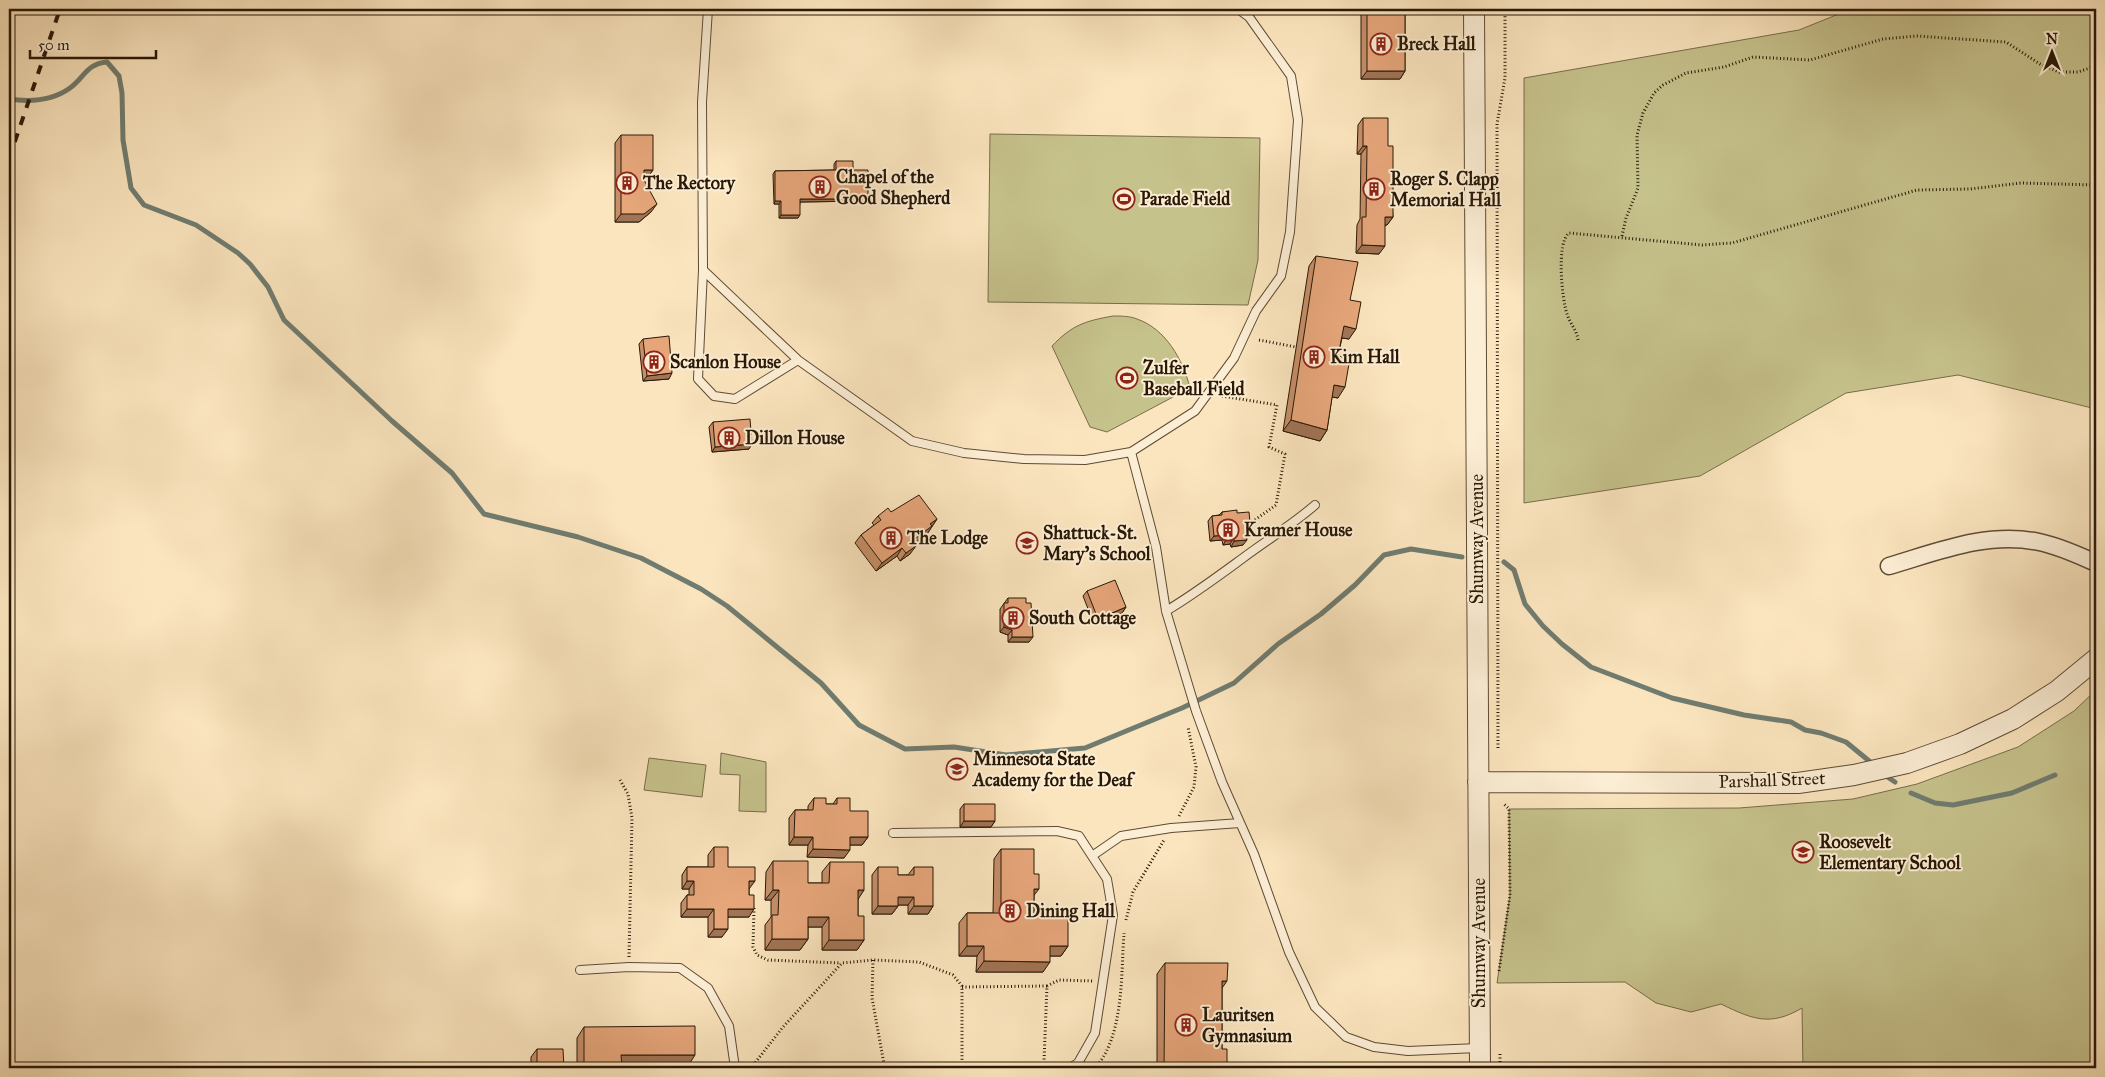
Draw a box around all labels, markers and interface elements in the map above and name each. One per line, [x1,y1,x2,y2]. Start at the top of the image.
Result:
scale bar [30,28,156,60]
north arrow [2028,28,2078,78]
text: N [2046,31,2058,48]
building icon: Breck Hall [1369,32,1393,56]
place label: Breck Hall [1397,33,1477,55]
text: 50 m [38,36,70,54]
place label: Chapel of the Good Shepherd [836,166,951,210]
place label: Roger S. Clapp Memorial Hall [1390,168,1502,211]
building icon: The Rectory [615,171,639,195]
place label: The Rectory [642,172,737,195]
building icon: Chapel of the Good Shepherd [808,175,832,199]
building icon: Roger S. Clapp Memorial Hall [1362,177,1386,201]
sports icon: Parade Field [1112,187,1136,211]
place label: Parade Field [1140,188,1231,210]
building icon: Kim Hall [1302,345,1326,369]
place label: Kim Hall [1330,346,1401,368]
building icon: Scanlon House [642,350,666,374]
place label: Scanlon House [670,351,782,373]
place label: Zulfer Baseball Field [1143,357,1245,400]
sports icon: Zulfer Baseball Field [1115,366,1139,390]
building icon: Dillon House [717,426,741,450]
place label: Dillon House [745,427,845,449]
street label: Shumway Avenue [1466,474,1488,604]
building icon: Kramer House [1216,518,1240,542]
place label: Kramer House [1244,519,1353,541]
place label: Shattuck-St. Mary’s School [1043,522,1152,566]
building icon: The Lodge [879,526,903,550]
place label: The Lodge [906,527,989,550]
school or university icon: Shattuck-St. Mary’s School [1015,531,1039,555]
building icon: South Cottage [1001,606,1025,630]
place label: South Cottage [1029,607,1137,630]
place label: Minnesota State Academy for the Deaf [972,748,1136,792]
school or university icon: Minnesota State Academy for the Deaf [945,757,969,781]
street label: Parshall Street [1718,767,1826,793]
place label: Roosevelt Elementary School [1819,831,1962,875]
school or university icon: Roosevelt Elementary School [1791,840,1815,864]
street label: Shumway Avenue [1468,878,1490,1008]
building icon: Dining Hall [998,899,1022,923]
place label: Dining Hall [1026,900,1116,923]
place label: Lauritsen Gymnasium [1202,1004,1293,1048]
building icon: Lauritsen Gymnasium [1174,1013,1198,1037]

